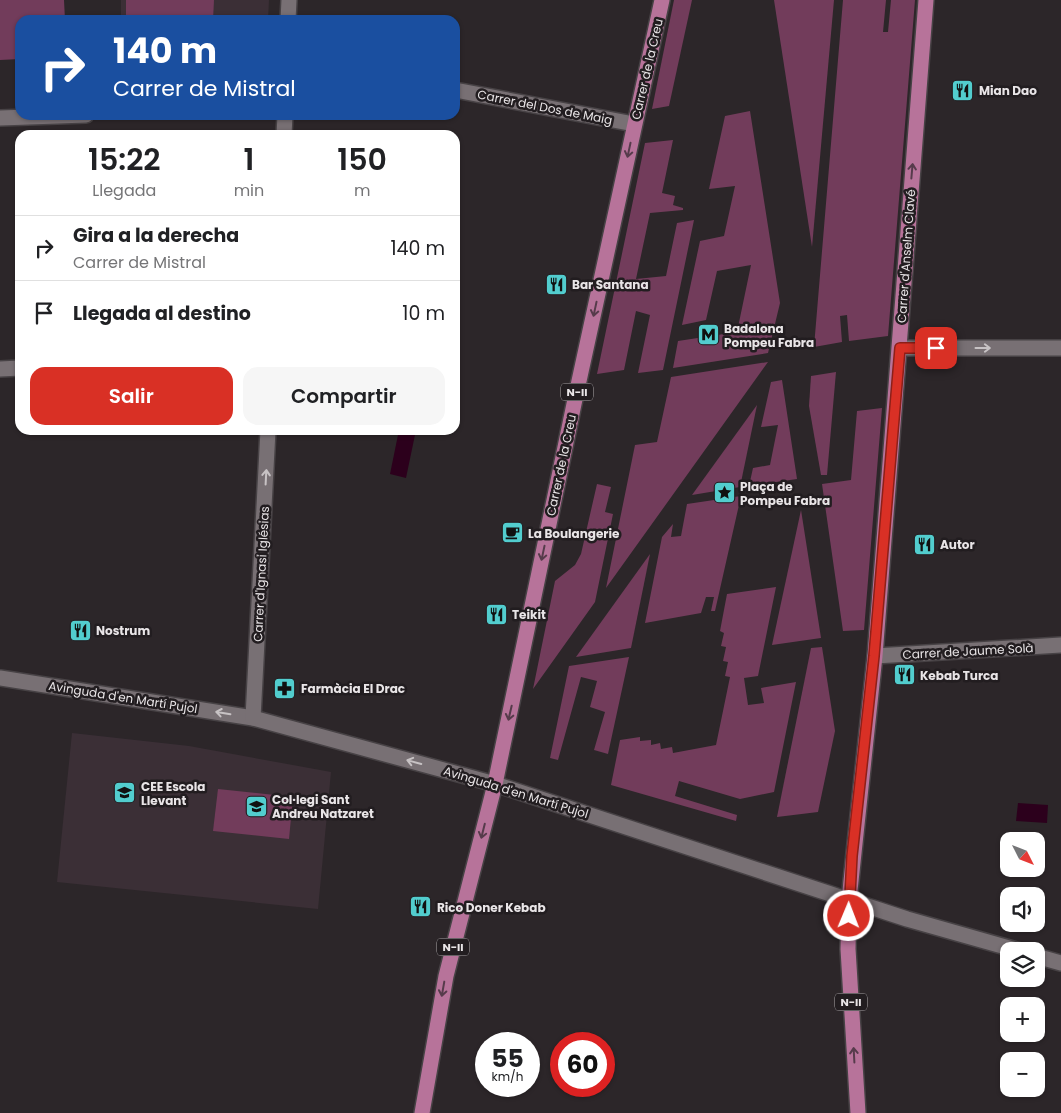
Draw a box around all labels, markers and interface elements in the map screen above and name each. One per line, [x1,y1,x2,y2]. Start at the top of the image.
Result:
street label: Carrer de la Creu [627,17,667,121]
text: 140 m [113,26,217,75]
icon: right [30,35,95,100]
text: Carrer de Mistral [113,73,296,104]
restaurant icon: Mian Dao [951,78,975,102]
place label: Mian Dao [979,82,1037,99]
street label: Carrer del Dos de Maig [476,86,614,128]
text: 15:22 [88,138,161,181]
text: 1 [244,138,254,181]
text: 150 [337,138,387,181]
one-way arrow [623,142,633,158]
one-way arrow [907,163,916,179]
text: Llegada [92,179,156,202]
text: min [234,179,264,202]
text: m [354,179,370,202]
street label: Carrer d'Anselm Clavé [893,189,919,323]
text: Gira a la derecha [73,222,239,249]
icon: right [30,234,58,262]
text: 140 m [390,235,445,262]
text: Carrer de Mistral [73,251,206,274]
restaurant icon: Bar Santana [544,272,568,296]
place label: Bar Santana [572,276,649,293]
icon: arrive [30,299,58,327]
text: Llegada al destino [73,300,251,327]
text: 10 m [402,300,445,327]
one-way arrow [589,300,599,316]
place label: Badalona Pompeu Fabra [724,320,814,351]
metro station icon: Badalona Pompeu Fabra [696,323,720,347]
pin [915,327,957,369]
icon: arrive [922,334,950,362]
one-way arrow [975,343,991,353]
button: Salir [30,367,233,425]
button: Compartir [243,367,445,425]
road number: N-II [561,384,593,401]
street label: Carrer de la Creu [542,413,580,517]
one-way arrow [261,470,270,486]
place label: Plaça de Pompeu Fabra [740,478,830,509]
place icon: Plaça de Pompeu Fabra [712,481,736,505]
street label: Carrer d'Ignasi Iglésias [249,506,273,642]
cafe icon: La Boulangerie [500,521,524,545]
place label: La Boulangerie [528,525,620,542]
restaurant icon: Autor [912,532,936,556]
place label: Autor [940,536,975,553]
one-way arrow [538,545,547,561]
restaurant icon: Teikit [484,602,508,626]
place label: Teikit [512,606,546,623]
restaurant icon: Nostrum [68,618,92,642]
place label: Nostrum [96,622,150,639]
street label: Carrer de Jaume Solà [902,639,1034,663]
restaurant icon: Kebab Turca [892,663,916,687]
place label: Kebab Turca [920,667,998,684]
pharmacy icon: Farmàcia El Drac [273,676,297,700]
street label: Avinguda d'en Martí Pujol [47,677,199,717]
place label: Farmàcia El Drac [301,680,405,697]
one-way arrow [505,704,515,720]
one-way arrow [215,708,231,718]
one-way arrow [407,756,423,766]
street label: Avinguda d'en Martí Pujol [441,762,591,822]
place label: CEE Escola Llevant [141,778,205,809]
school or university icon: CEE Escola Llevant [113,781,137,805]
place label: Col·legi Sant Andreu Natzaret [272,791,374,822]
school or university icon: Col·legi Sant Andreu Natzaret [244,794,268,818]
one-way arrow [478,823,487,839]
north arrow [1000,832,1045,878]
map controls [1000,832,1045,1097]
button: sound [1000,887,1045,932]
position arrow [822,889,874,941]
restaurant icon: Rico Doner Kebab [409,895,433,919]
place label: Rico Doner Kebab [437,899,546,916]
road number: N-II [437,939,469,956]
button: layers [1000,942,1045,987]
one-way arrow [438,980,448,996]
road number: N-II [835,994,867,1010]
button: + [1000,997,1045,1042]
speed limit sign: 60 [550,1032,615,1097]
text: 55 [491,1041,524,1076]
one-way arrow [850,1047,859,1063]
button: − [1000,1052,1045,1097]
text: km/h [492,1068,523,1085]

